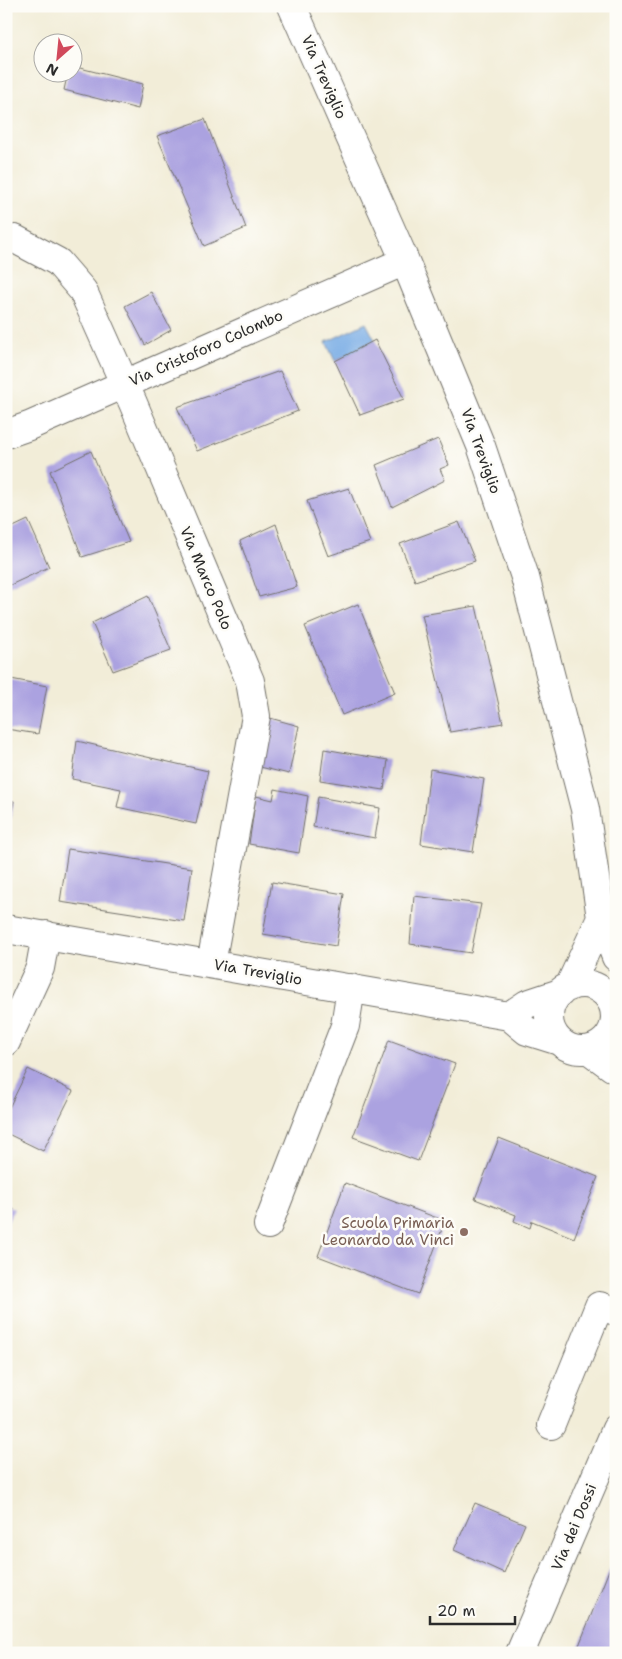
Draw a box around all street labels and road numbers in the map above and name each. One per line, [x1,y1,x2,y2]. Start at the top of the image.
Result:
street label: Via Treviglio [297,32,351,122]
street label: Via Cristoforo Colombo [126,305,286,391]
street label: Via Treviglio [456,405,506,497]
street label: Via Marco Polo [175,523,237,633]
street label: Via Treviglio [212,954,304,990]
street label: Via dei Dossi [547,1480,601,1574]

